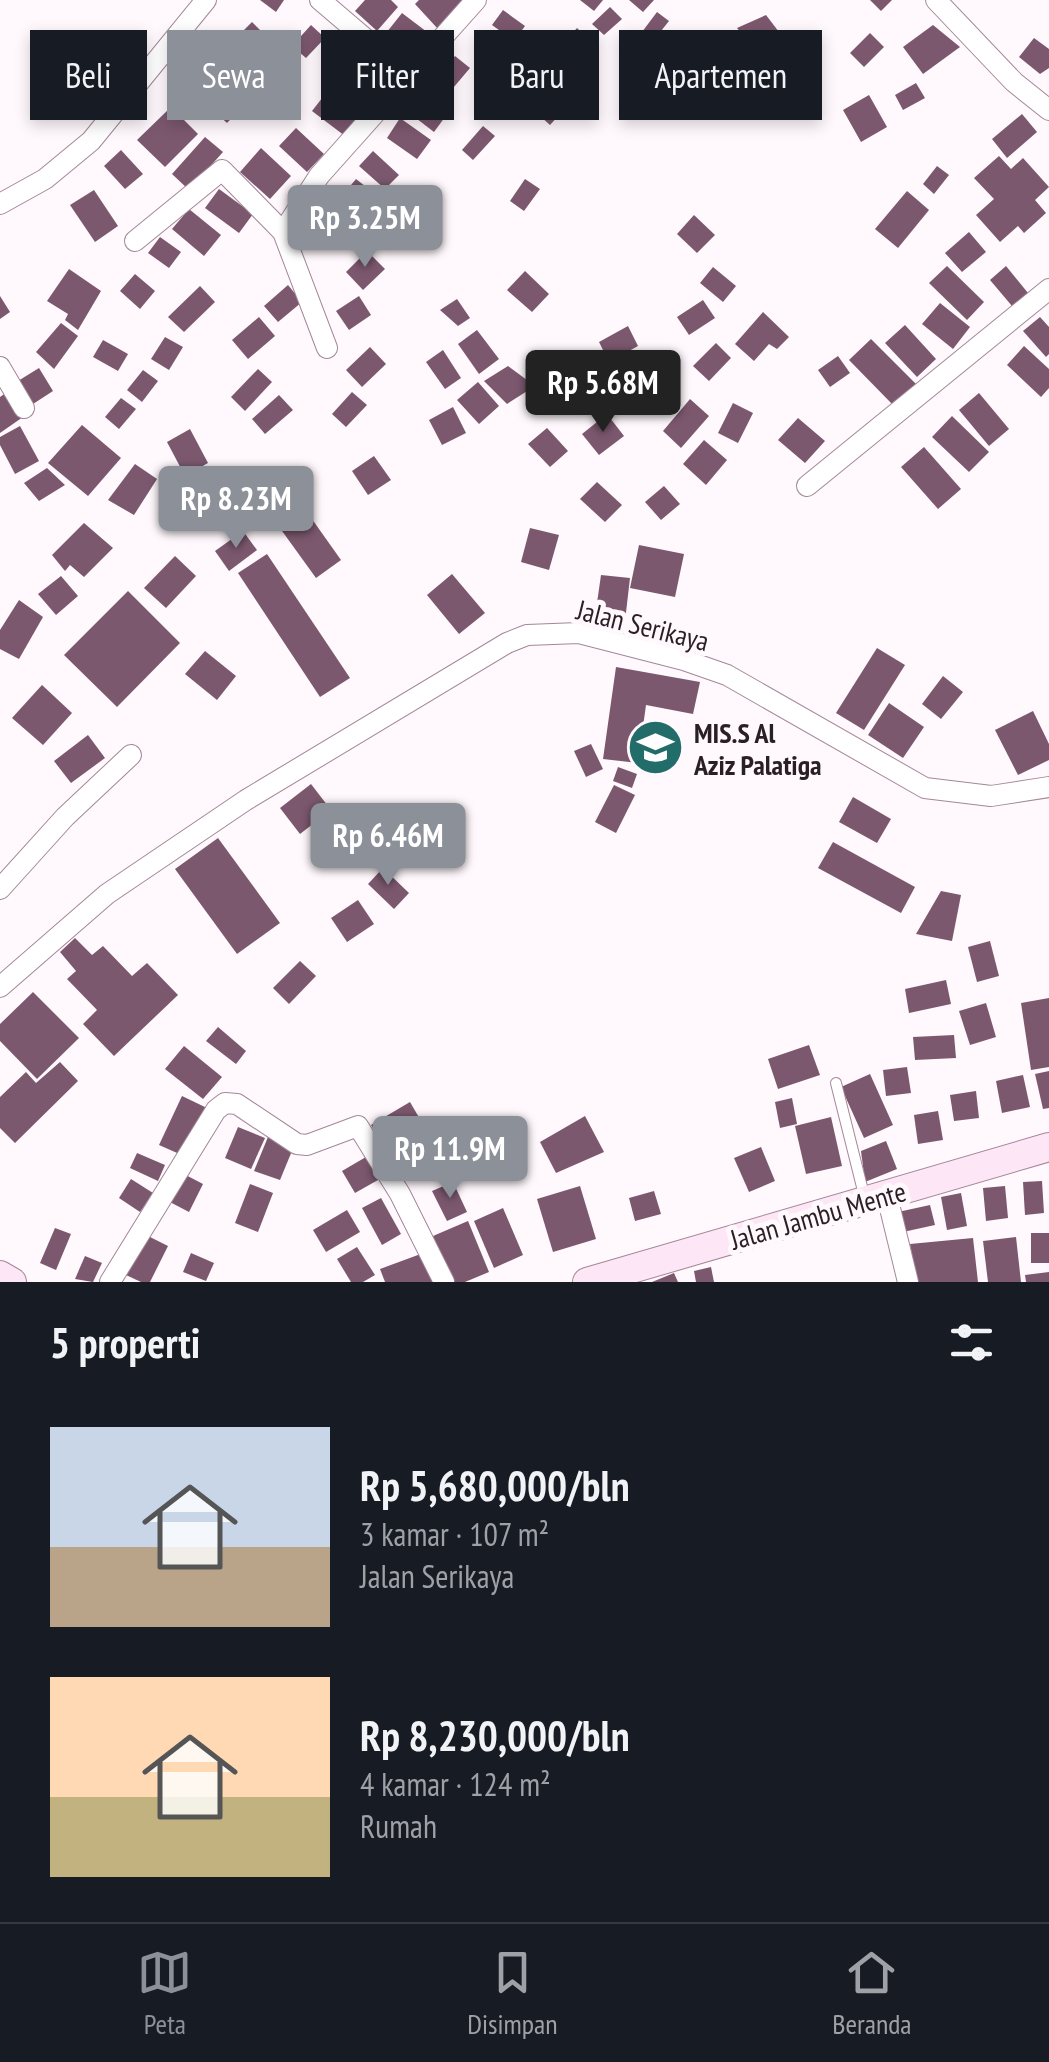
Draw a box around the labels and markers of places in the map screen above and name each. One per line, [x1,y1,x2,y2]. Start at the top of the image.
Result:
pin: Rp 3.25M [262,185,468,270]
pin: Rp 5.68M [500,350,706,435]
pin: Rp 8.23M [133,466,339,551]
place label: MIS.S Al Aziz Palatiga [693,714,822,783]
school or university icon: MIS.S Al Aziz Palatiga [625,718,685,778]
pin: Rp 6.46M [285,803,491,888]
pin: Rp 11.9M [347,1116,553,1201]

